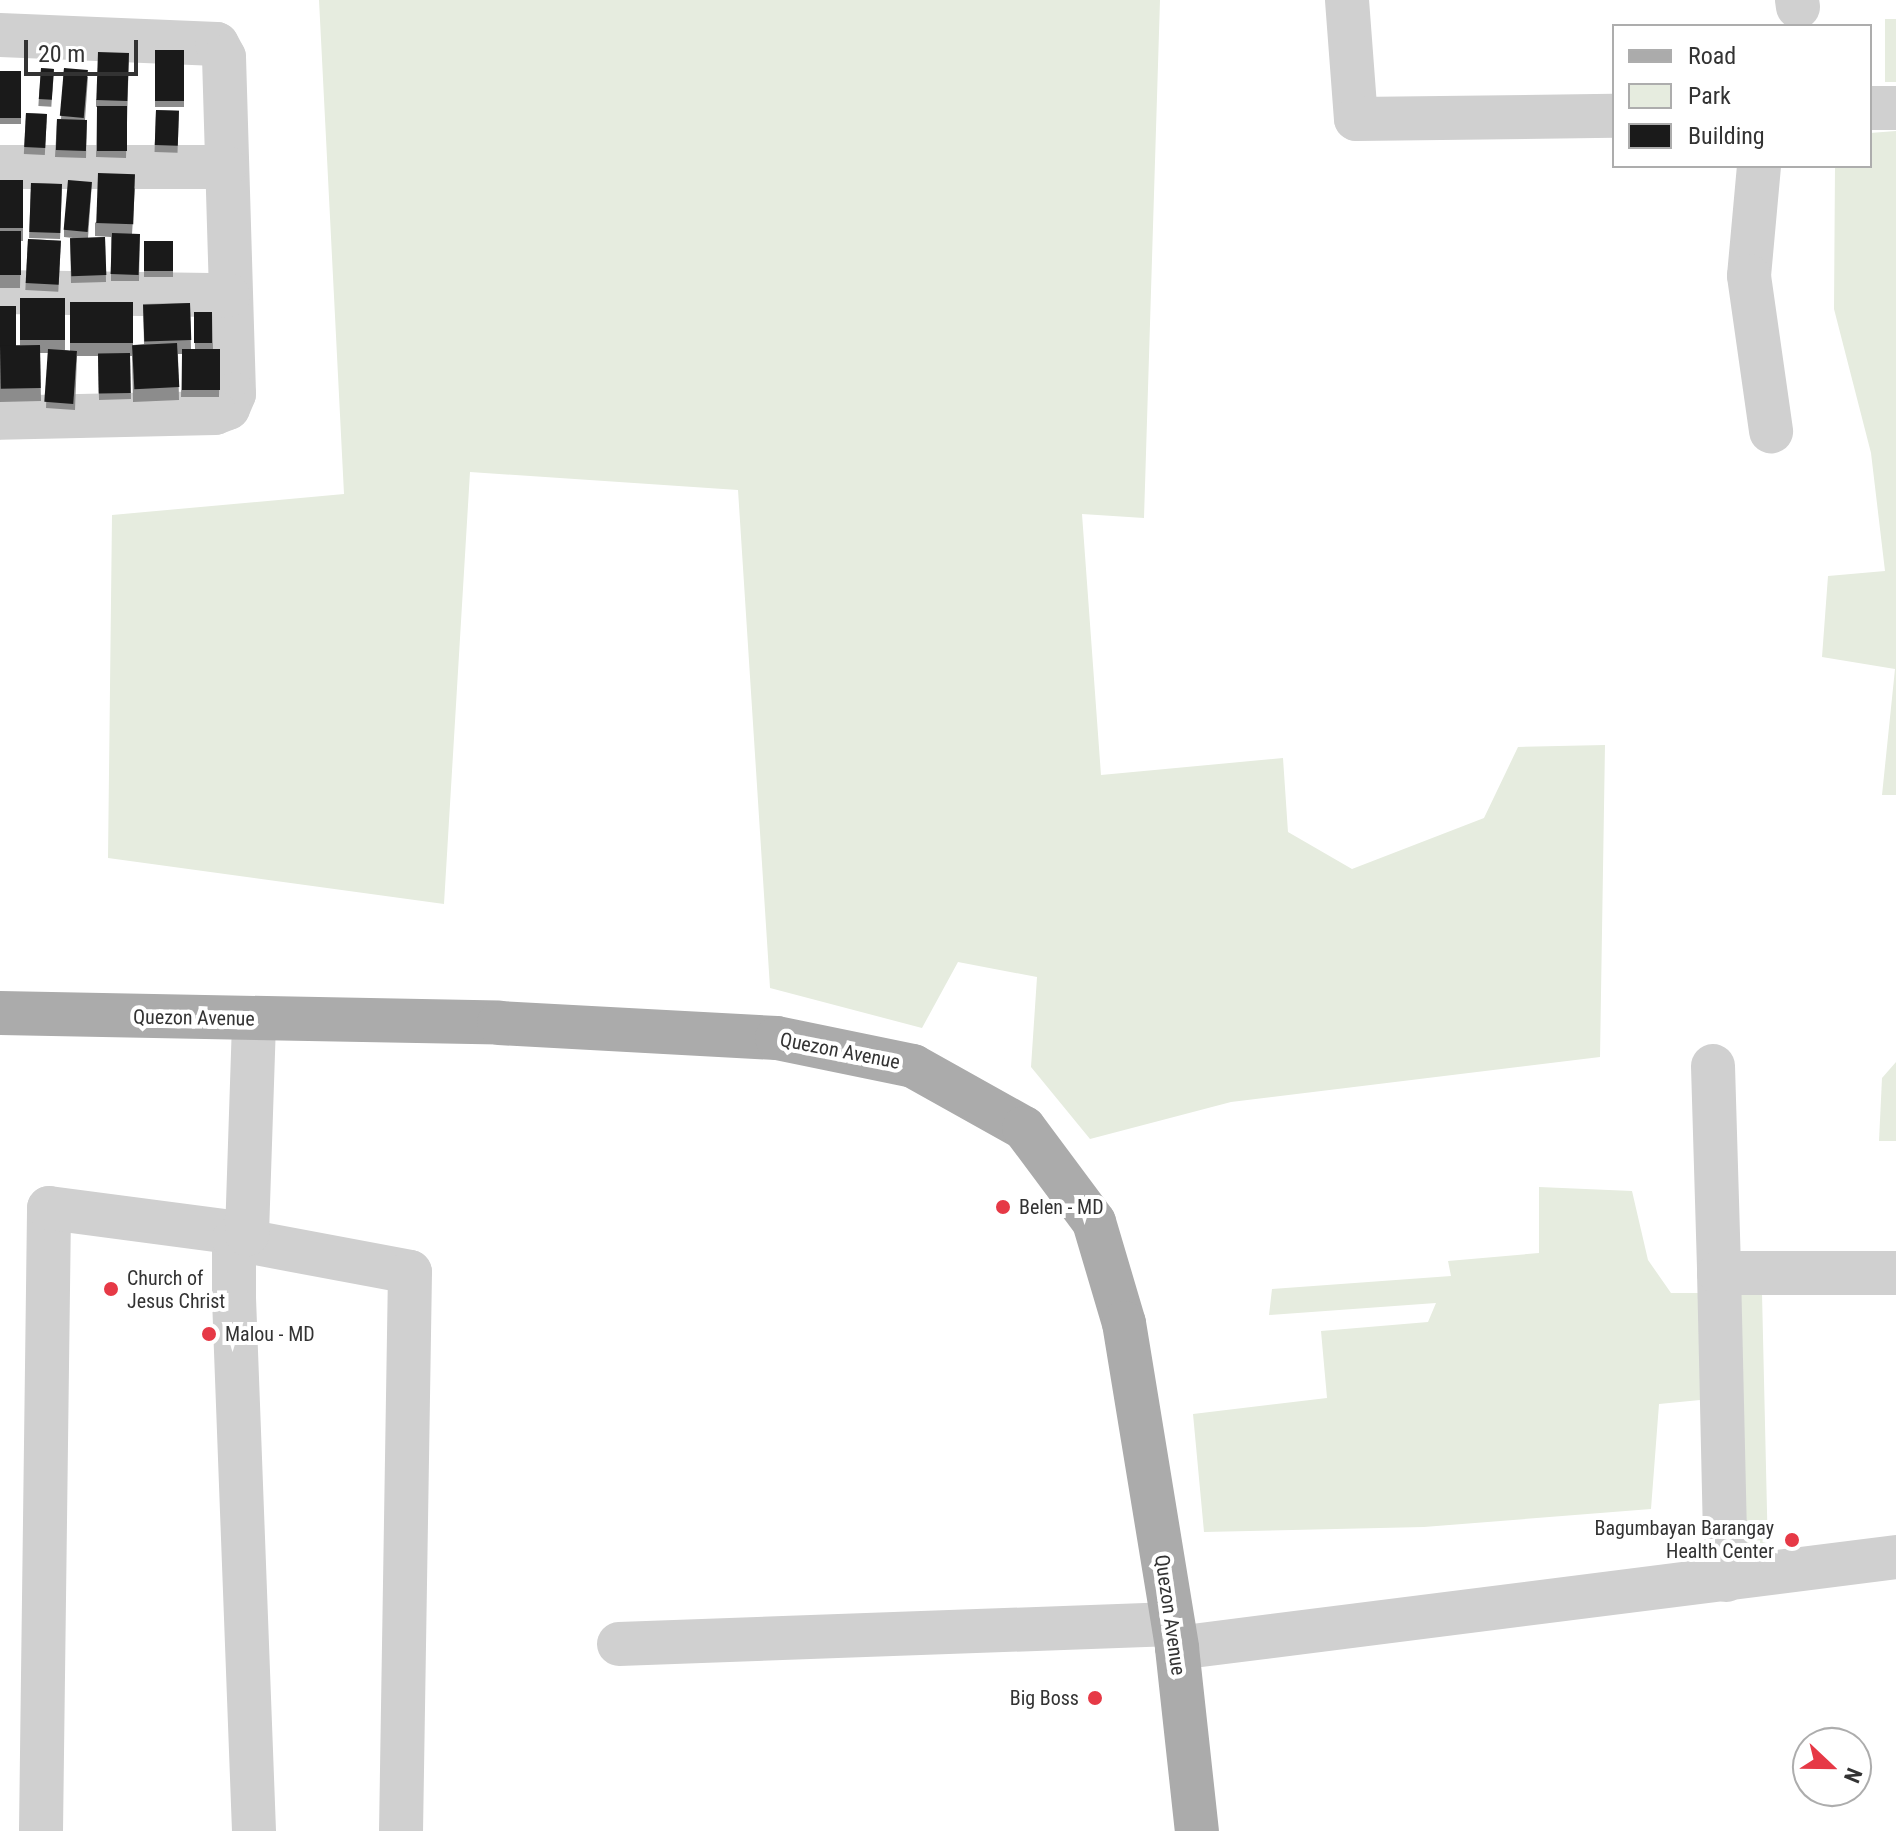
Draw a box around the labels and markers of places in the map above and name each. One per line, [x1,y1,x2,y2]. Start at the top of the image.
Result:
place label: Belen - MD [1019,1195,1104,1219]
marker: Belen - MD [994,1198,1012,1216]
place label: Church of Jesus Christ [127,1266,225,1313]
marker: Church of Jesus Christ [102,1280,120,1298]
place label: Malou - MD [225,1322,315,1346]
marker: Malou - MD [200,1325,218,1343]
place label: Bagumbayan Barangay Health Center [1594,1516,1774,1563]
marker: Bagumbayan Barangay Health Center [1781,1529,1803,1551]
place label: Big Boss [1010,1686,1079,1710]
marker: Big Boss [1086,1689,1104,1707]

